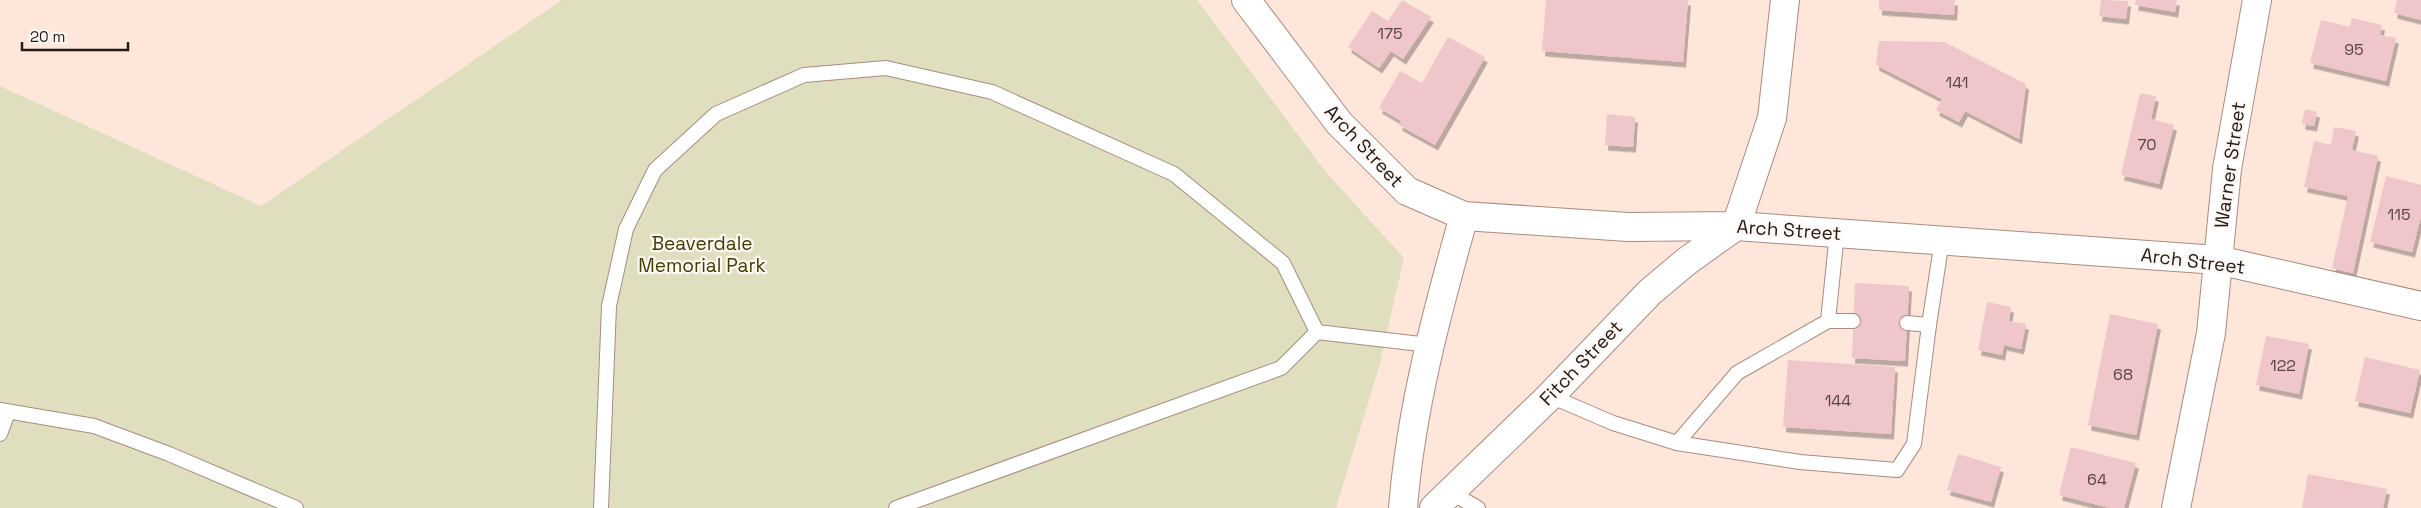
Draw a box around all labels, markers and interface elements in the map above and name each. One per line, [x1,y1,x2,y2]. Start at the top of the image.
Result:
scale bar [22,20,129,52]
house number: 175 [1377,23,1403,44]
text: 20 m [30,27,65,46]
house number: 95 [2344,39,2364,60]
house number: 141 [1946,72,1968,93]
street label: Arch Street [1319,99,1409,193]
street label: Warner Street [2209,100,2251,230]
house number: 70 [2137,134,2157,155]
house number: 115 [2388,204,2410,225]
street label: Arch Street [1736,214,1842,246]
park label: Beaverdale Memorial Park [638,231,766,278]
street label: Arch Street [2139,242,2247,280]
street label: Fitch Street [1534,315,1628,411]
house number: 122 [2270,355,2296,376]
house number: 68 [2113,364,2133,385]
house number: 144 [1825,390,1851,411]
house number: 64 [2087,469,2107,490]

